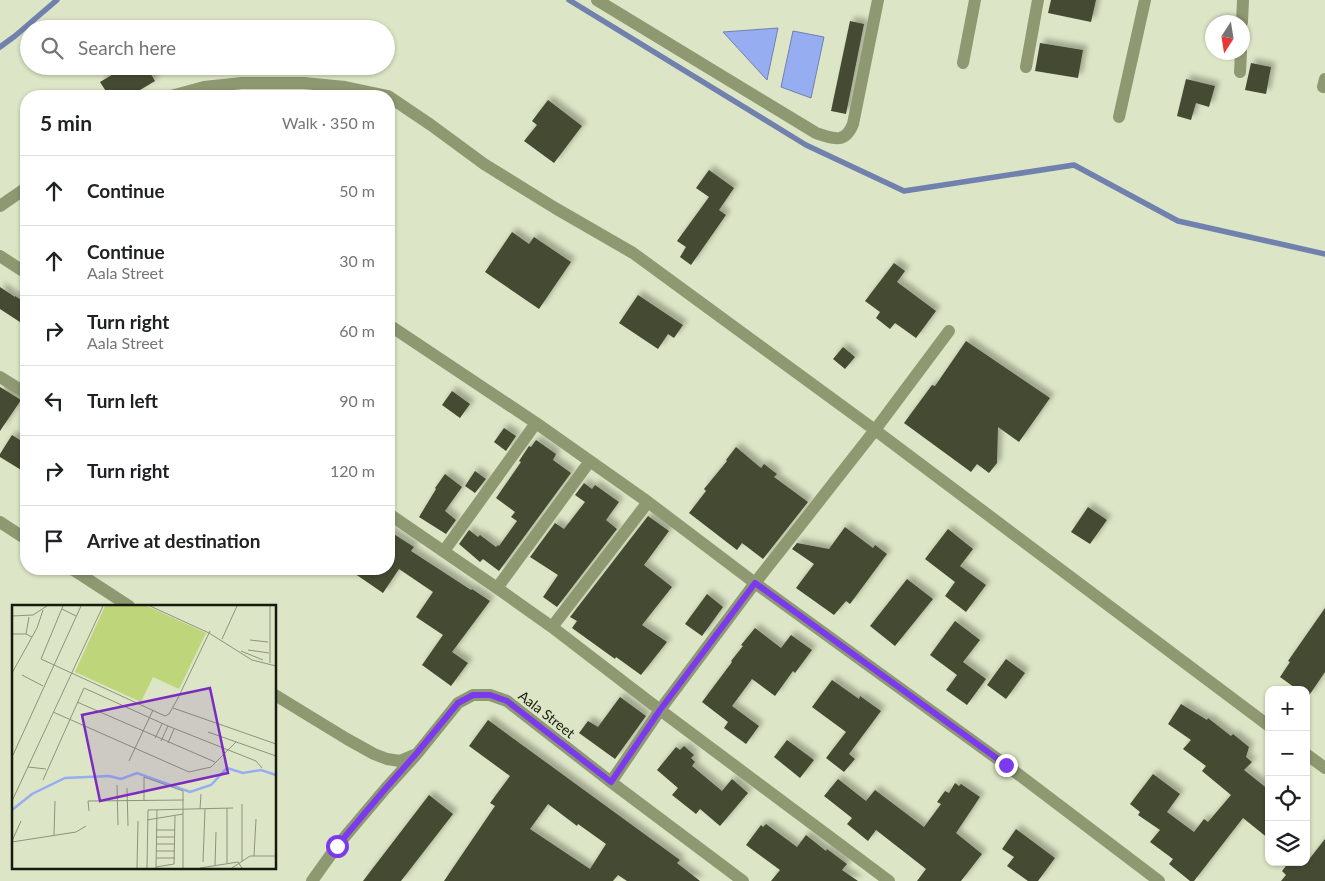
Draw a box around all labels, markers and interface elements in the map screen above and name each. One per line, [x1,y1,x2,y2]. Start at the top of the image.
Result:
north arrow [1205,15,1250,60]
search box [20,20,395,75]
icon: search [38,34,66,62]
text: Search here [78,36,176,59]
text: 5 min [40,110,92,135]
text: Walk · 350 m [282,113,375,132]
icon: ahead [40,177,68,205]
text: Continue [87,179,165,202]
text: 50 m [339,181,375,200]
text: Continue [87,240,165,263]
icon: ahead [40,247,68,275]
text: 30 m [339,251,375,270]
text: Aala Street [87,263,164,282]
text: Turn right [87,310,169,333]
icon: right [40,317,68,345]
text: 60 m [339,321,375,340]
text: Aala Street [87,333,164,352]
icon: left [40,387,68,415]
text: Turn left [87,389,158,412]
text: 90 m [339,391,375,410]
icon: right [40,457,68,485]
text: Turn right [87,459,169,482]
text: 120 m [330,461,375,480]
icon: arrive [40,527,68,555]
text: Arrive at destination [87,529,260,552]
inset map [12,605,276,868]
map controls [1265,686,1310,866]
button: + [1265,686,1310,731]
street label: Aala Street [515,687,579,741]
button: − [1265,731,1310,776]
route end [995,754,1018,777]
button: locate [1265,776,1310,821]
button: layers [1265,821,1310,866]
route start [326,835,349,858]

